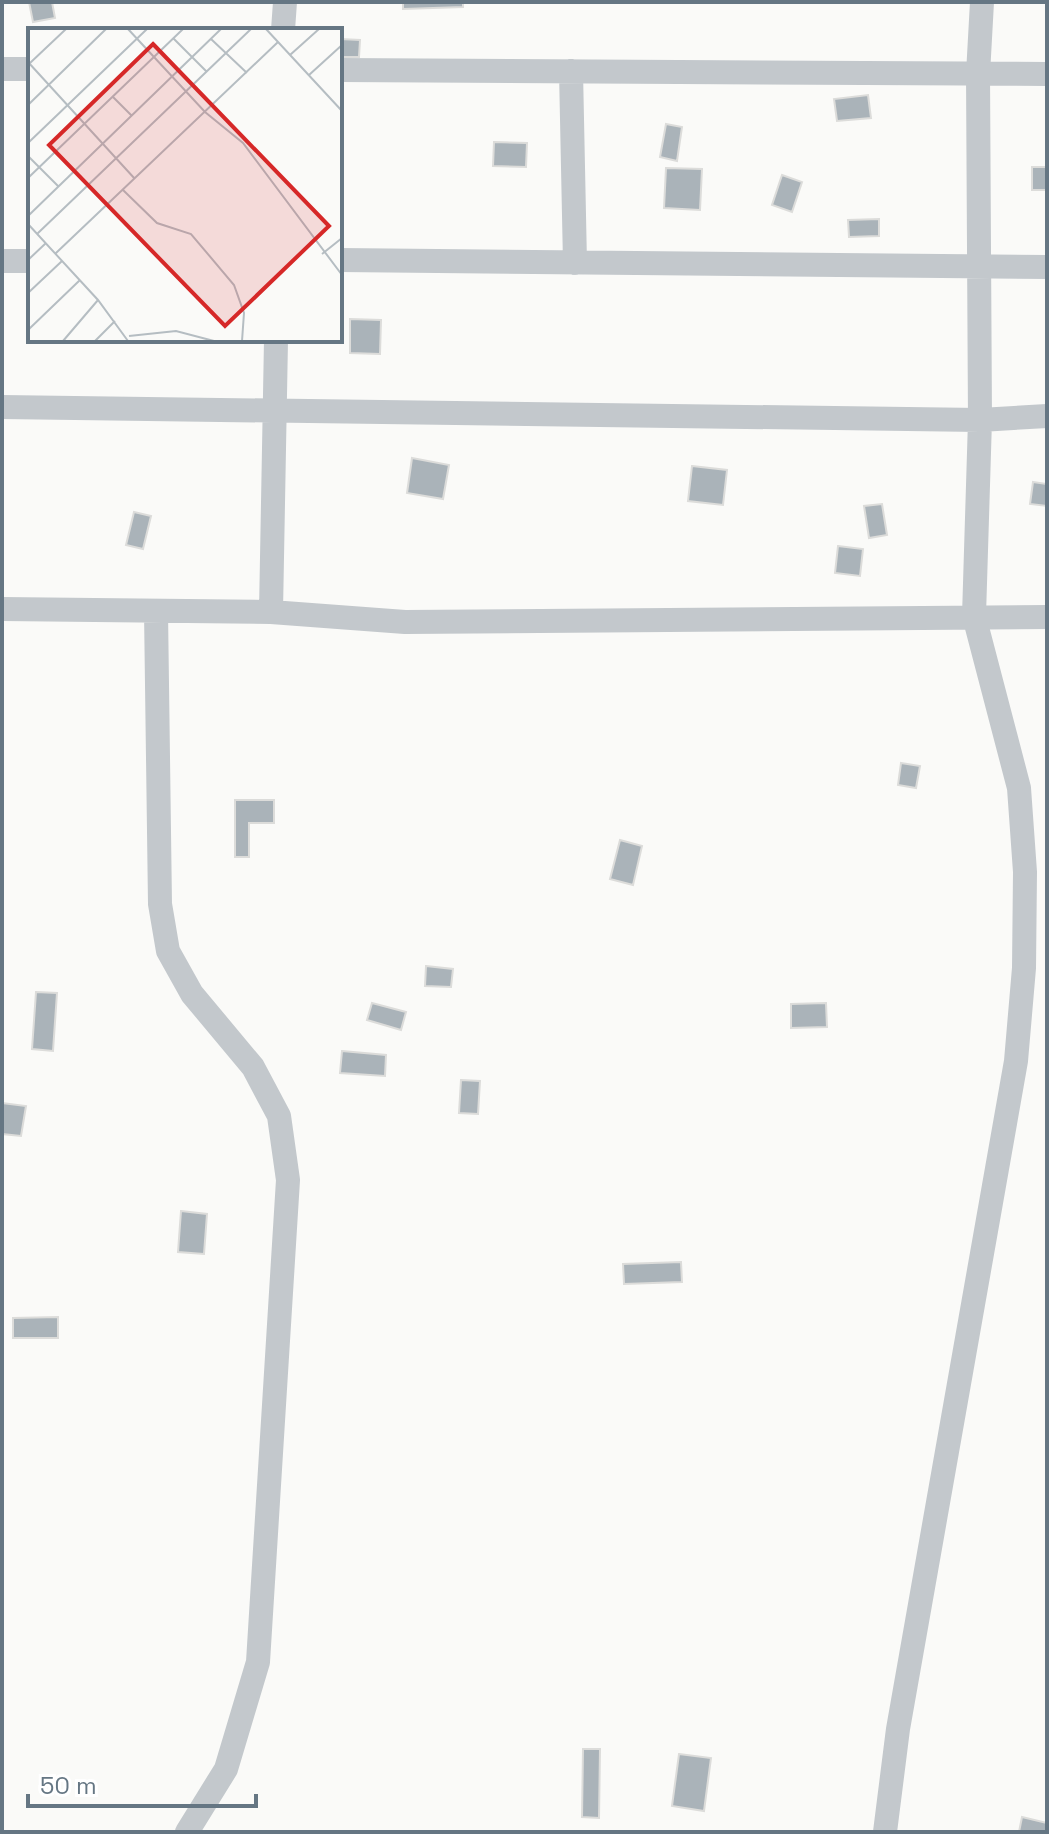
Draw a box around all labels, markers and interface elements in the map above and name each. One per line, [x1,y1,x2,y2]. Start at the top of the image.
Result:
inset map [28,28,342,342]
scale bar [28,1758,256,1808]
text: 50 m [40,1770,97,1801]

